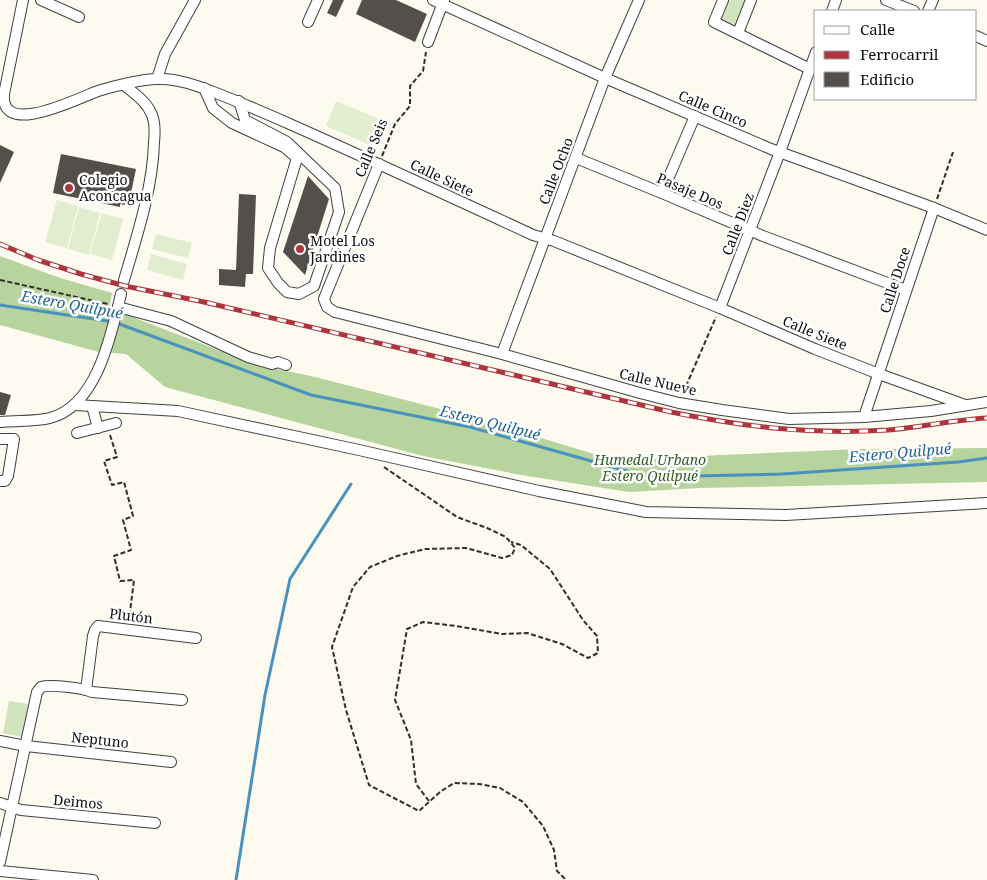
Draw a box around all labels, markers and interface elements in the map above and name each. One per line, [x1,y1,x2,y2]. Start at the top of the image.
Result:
legend [814,10,977,100]
text: Calle [860,19,895,39]
text: Ferrocarril [860,44,939,64]
text: Edificio [860,69,914,89]
street label: Calle Cinco [676,85,751,132]
street label: Calle Seis [350,115,391,180]
street label: Calle Ocho [534,134,577,207]
street label: Calle Siete [407,155,477,201]
street label: Pasaje Dos [654,168,726,213]
place label: Colegio Aconcagua [79,170,152,205]
marker: Colegio Aconcagua [63,182,75,194]
street label: Calle Diez [717,190,758,258]
place label: Motel Los Jardines [309,231,375,266]
marker: Motel Los Jardines [294,243,306,255]
street label: Calle Doce [875,244,914,316]
water label: Estero Quilpué [19,285,125,323]
street label: Calle Siete [780,311,850,354]
street label: Calle Nueve [618,363,699,400]
water label: Estero Quilpué [437,400,543,444]
water label: Estero Quilpué [847,438,953,467]
park label: Humedal Urbano Estero Quilpué [593,450,706,485]
street label: Plutón [108,603,154,628]
street label: Neptuno [70,727,130,752]
street label: Deimos [52,790,104,813]

